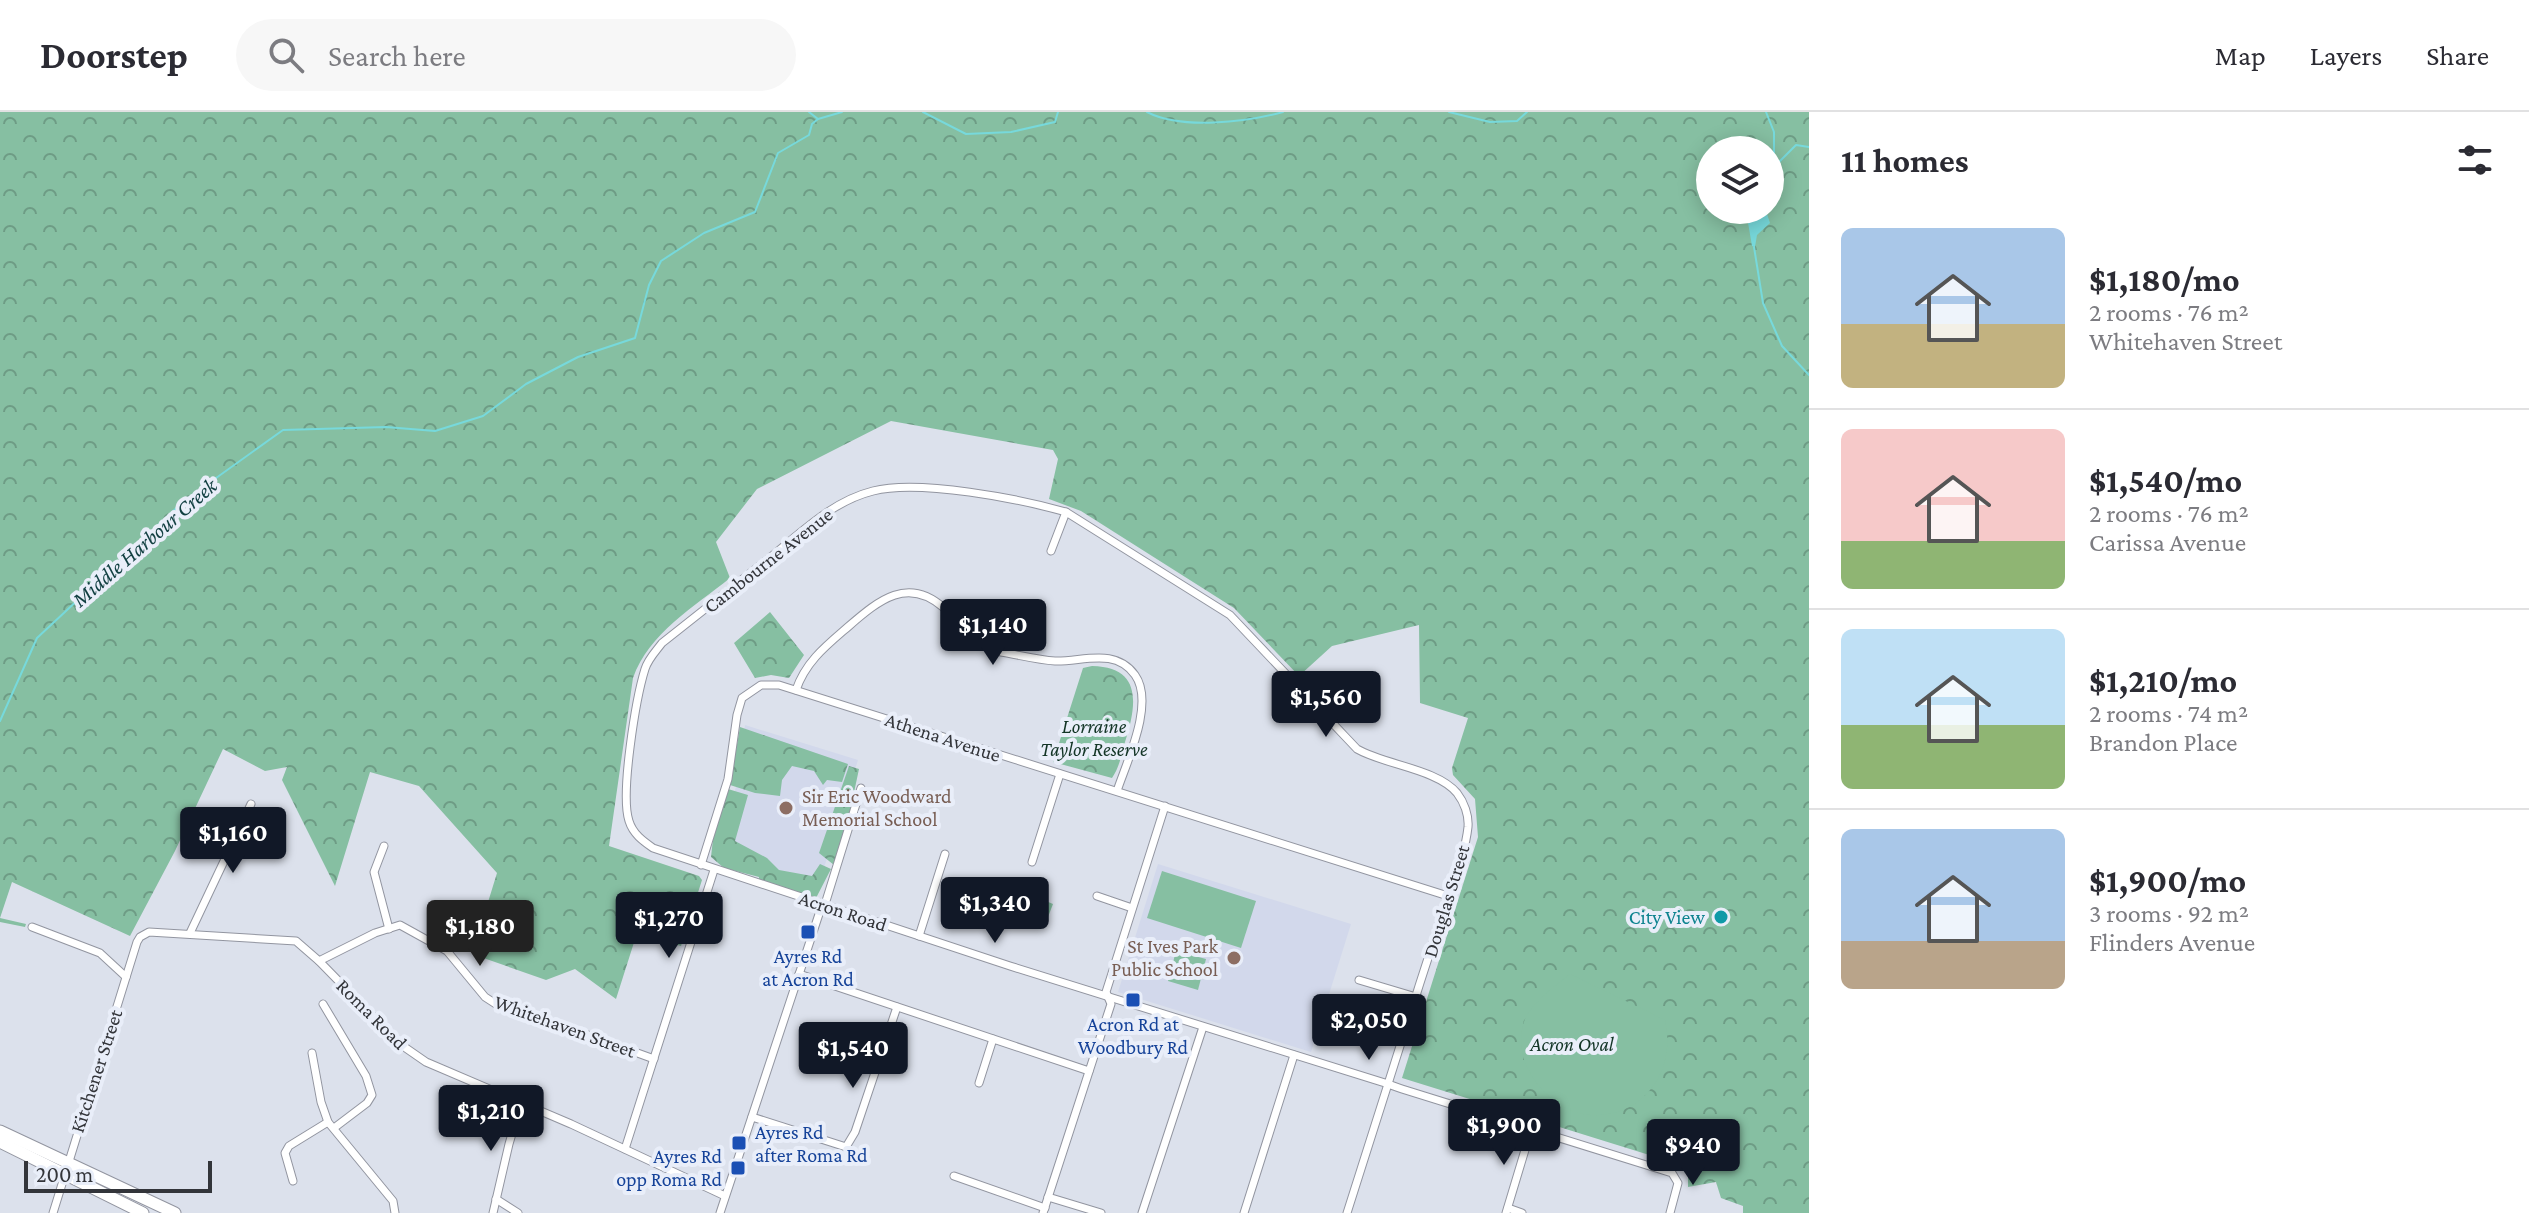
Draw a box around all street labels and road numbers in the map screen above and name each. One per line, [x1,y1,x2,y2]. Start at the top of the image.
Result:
street label: Cambourne Avenue [699,503,837,617]
street label: Athena Avenue [883,708,1004,766]
street label: Douglas Street [1418,842,1475,960]
street label: Acron Road [796,886,890,936]
street label: Roma Road [332,974,412,1054]
street label: Whitehaven Street [491,990,639,1062]
street label: Kitchener Street [66,1006,126,1135]

